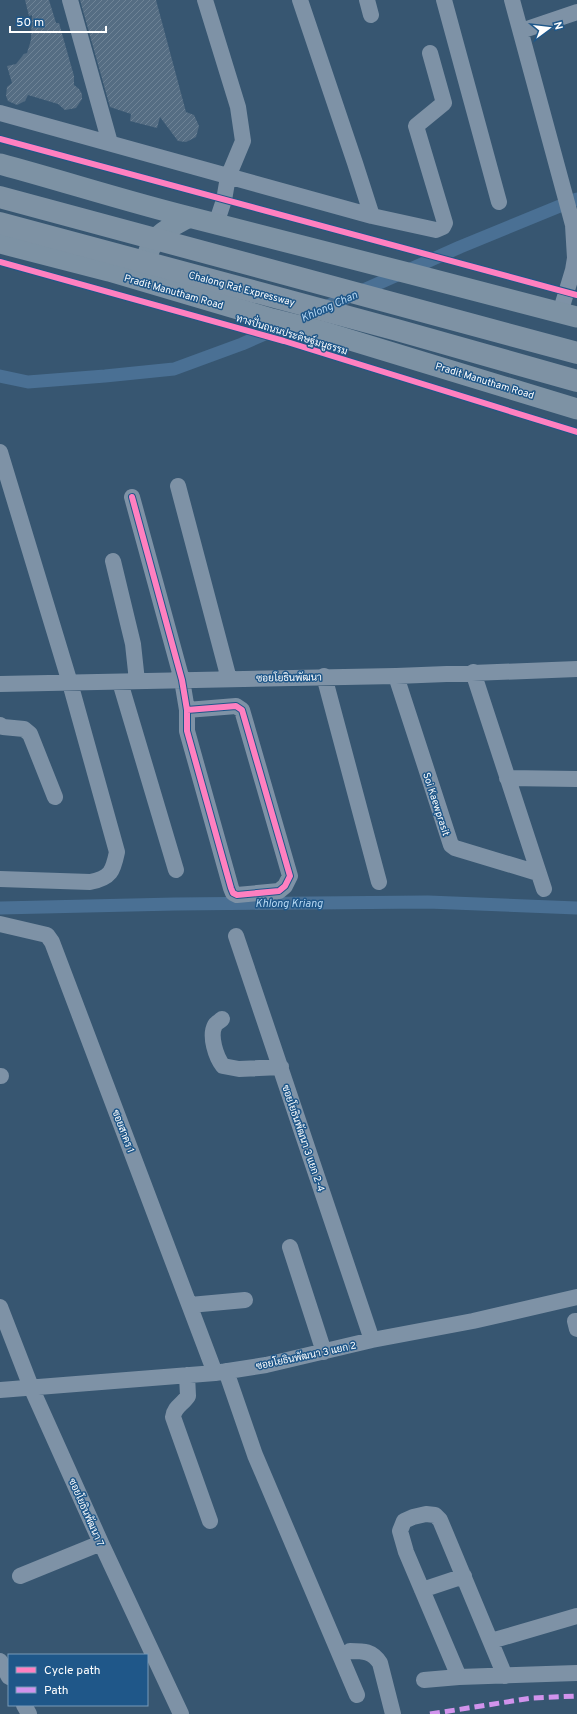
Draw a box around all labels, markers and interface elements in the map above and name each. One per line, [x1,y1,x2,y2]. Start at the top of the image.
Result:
scale bar [10,8,106,34]
north arrow [529,8,569,48]
text: 50 m [16,15,44,31]
text: N [550,20,565,31]
street label: Chalong Rat Expressway [187,269,296,310]
street label: Pradit Manutham Road [122,272,225,313]
water label: Khlong Chan [299,288,360,326]
street label: ทางปั่นถนนประดิษฐ์มนูธรรม [234,310,350,359]
street label: Pradit Manutham Road [434,360,536,403]
street label: ซอยโยธินพัฒนา [256,670,322,686]
street label: Soi Kaewprasit [419,771,452,838]
water label: Khlong Kriang [255,897,324,911]
street label: ซอยโยธินพัฒนา 3 แยก 2-4 [278,1083,328,1194]
street label: ซอยสาคร 1 [108,1108,137,1155]
street label: ซอยโยธินพัฒนา 3 แยก 2 [255,1339,358,1373]
street label: ซอยโยธินพัฒนา 7 [65,1476,107,1549]
legend [8,1654,148,1706]
text: Cycle path [44,1663,101,1679]
text: Path [44,1683,69,1699]

